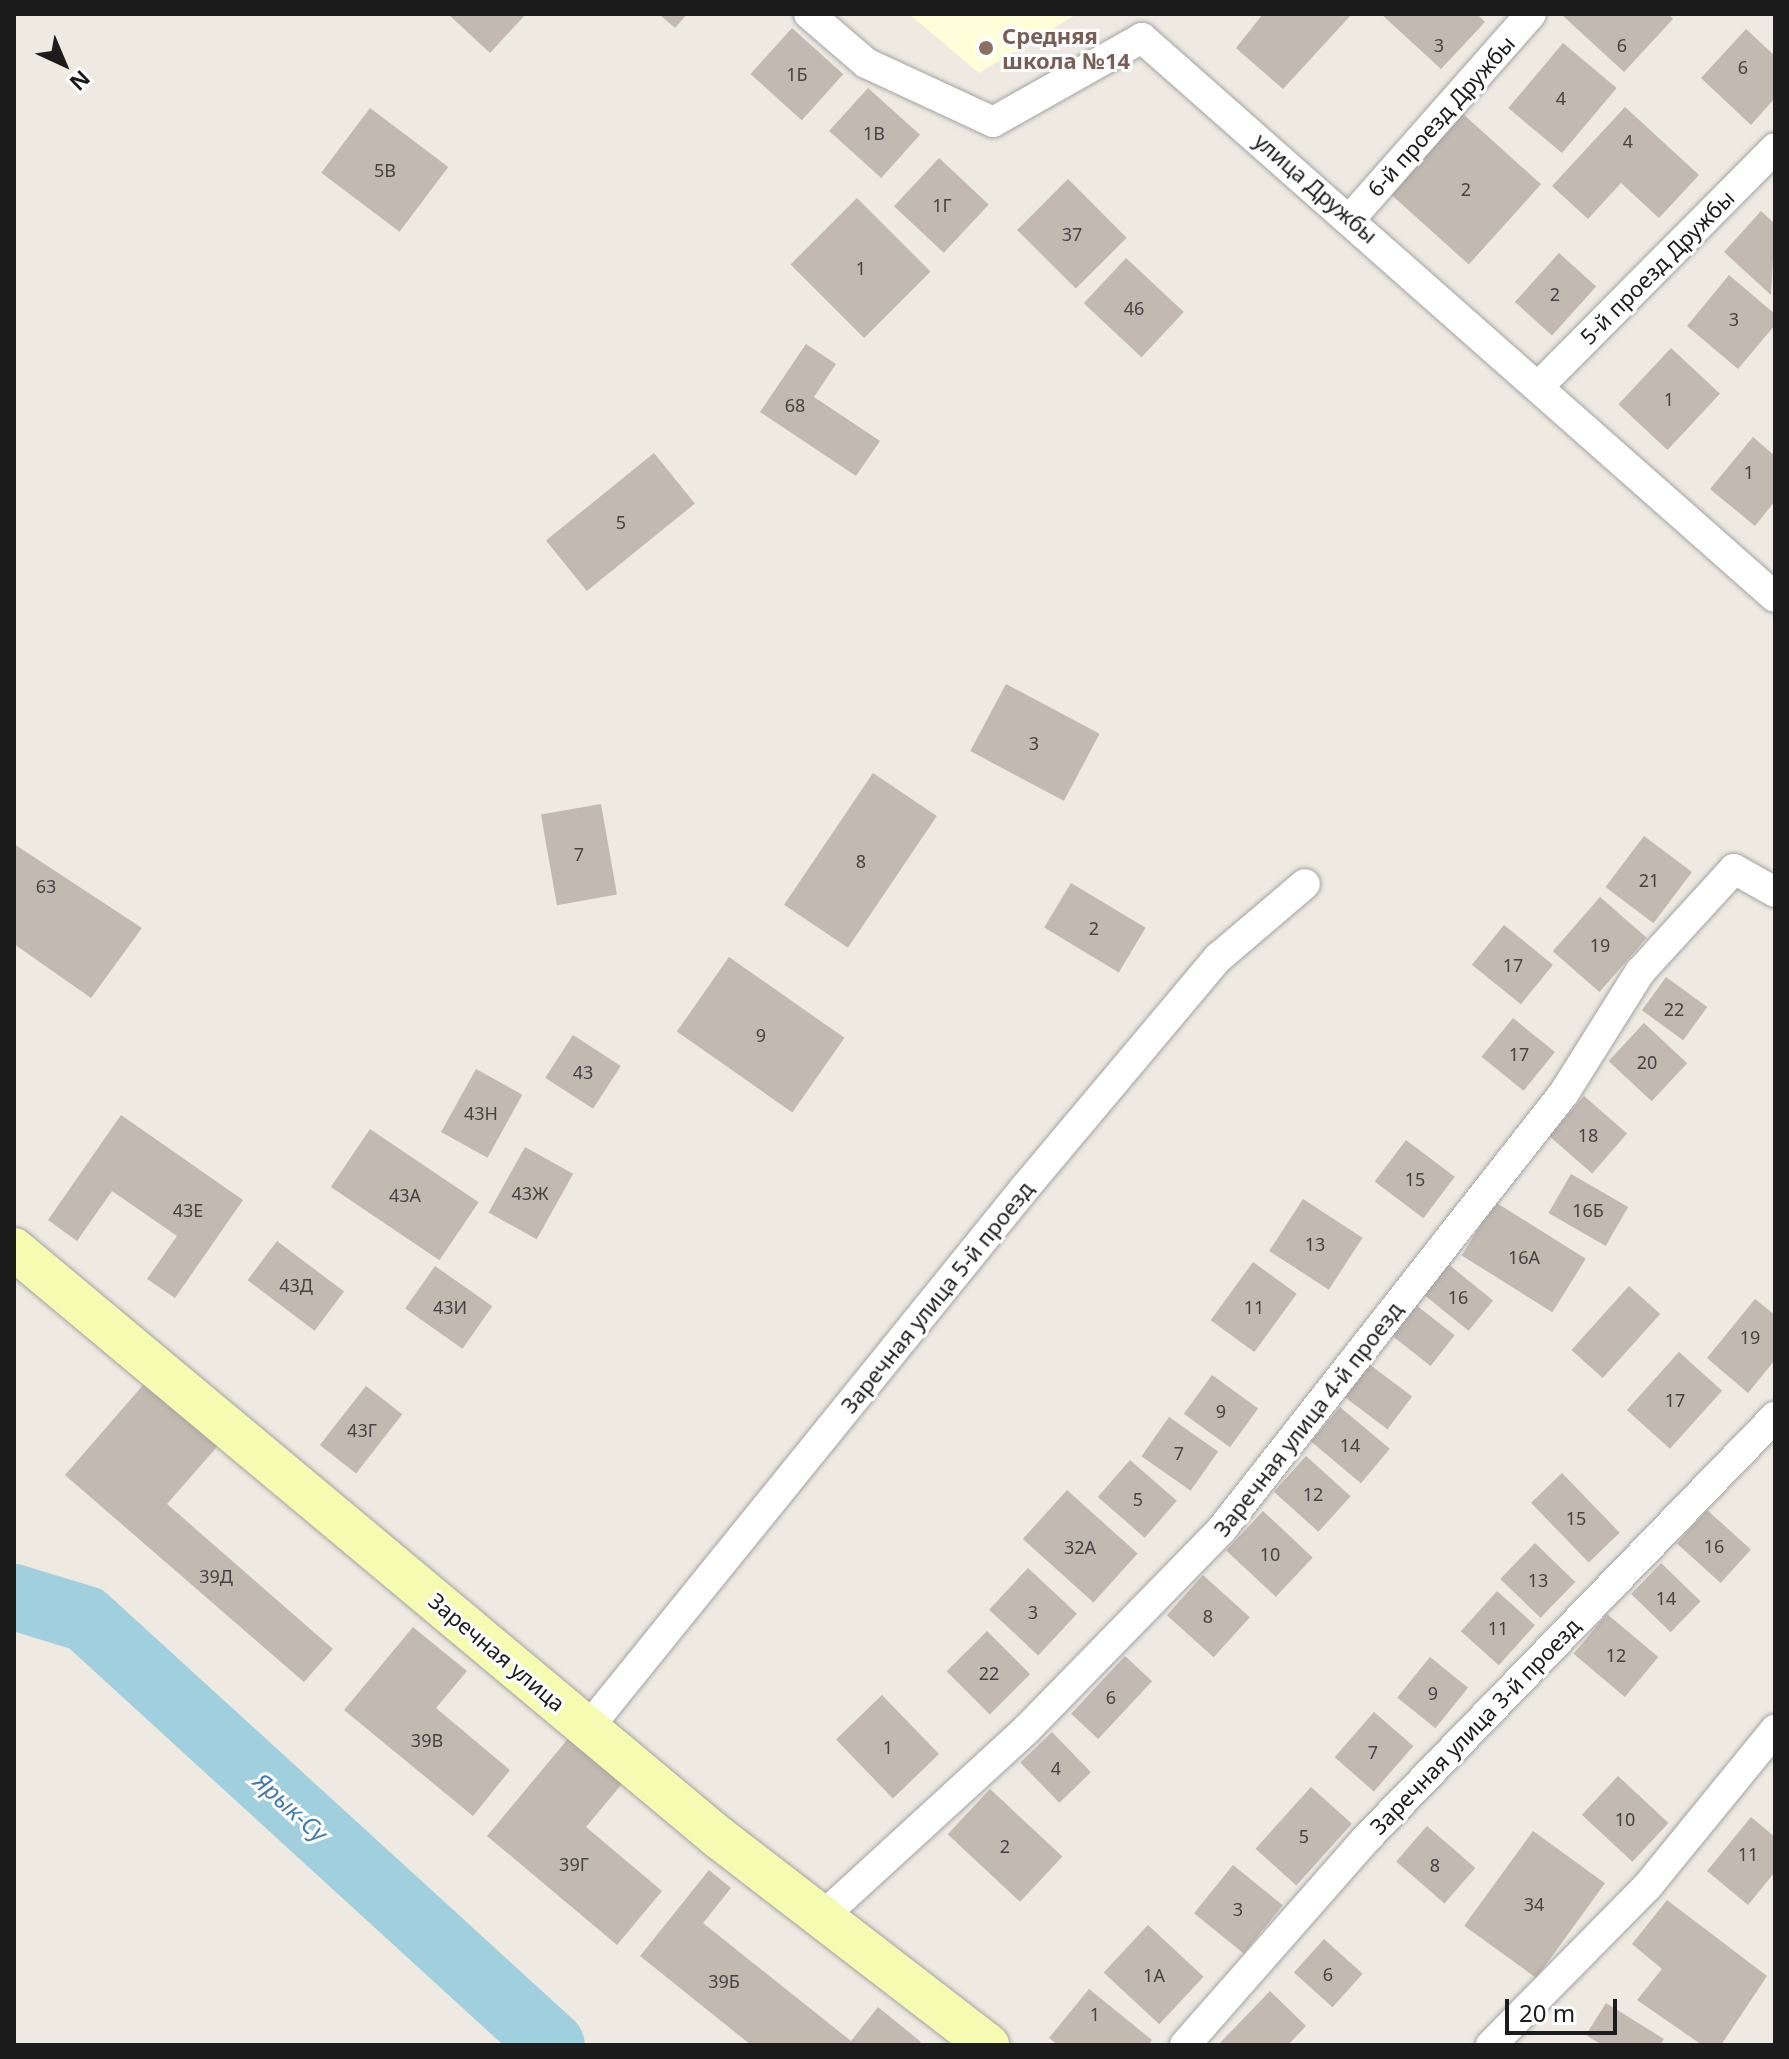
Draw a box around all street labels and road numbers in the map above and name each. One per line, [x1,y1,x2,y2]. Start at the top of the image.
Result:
street label: 6-й проезд Дружбы [1362,30,1520,202]
street label: улица Дружбы [1249,127,1383,249]
street label: 5-й проезд Дружбы [1574,184,1740,350]
street label: Заречная улица 5-й проезд [835,1176,1039,1418]
street label: Заречная улица 4-й проезд [1208,1296,1408,1542]
street label: Заречная улица [424,1587,570,1717]
street label: Заречная улица 3-й проезд [1365,1612,1585,1840]

